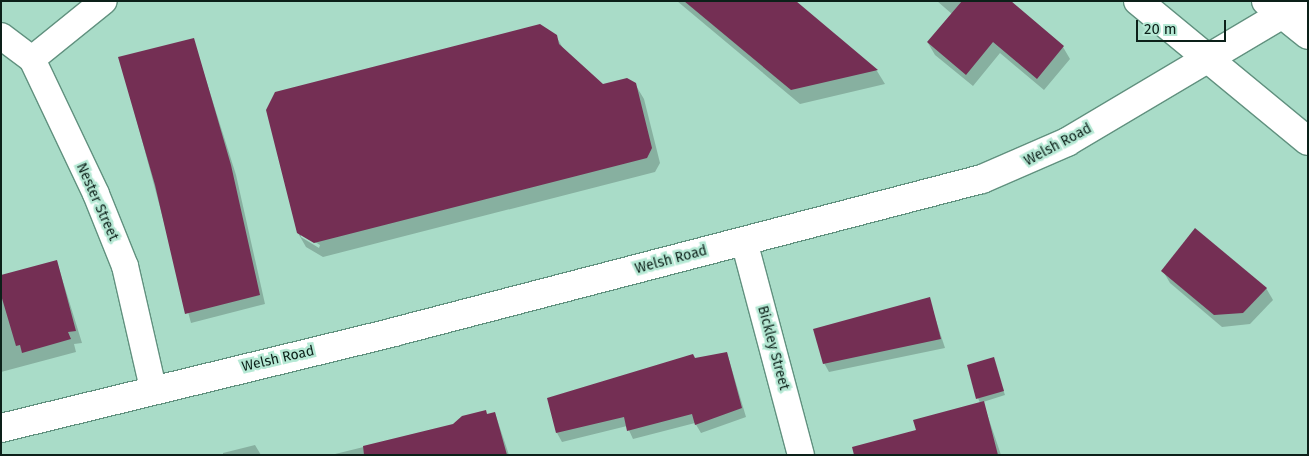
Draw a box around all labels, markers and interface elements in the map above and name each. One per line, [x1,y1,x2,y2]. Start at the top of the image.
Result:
scale bar [1139,10,1229,42]
text: 20 m [1144,20,1177,38]
street label: Welsh Road [1021,120,1095,170]
street label: Nester Street [72,161,122,243]
street label: Welsh Road [633,242,709,278]
street label: Bickley Street [754,304,792,392]
street label: Welsh Road [240,343,316,375]

